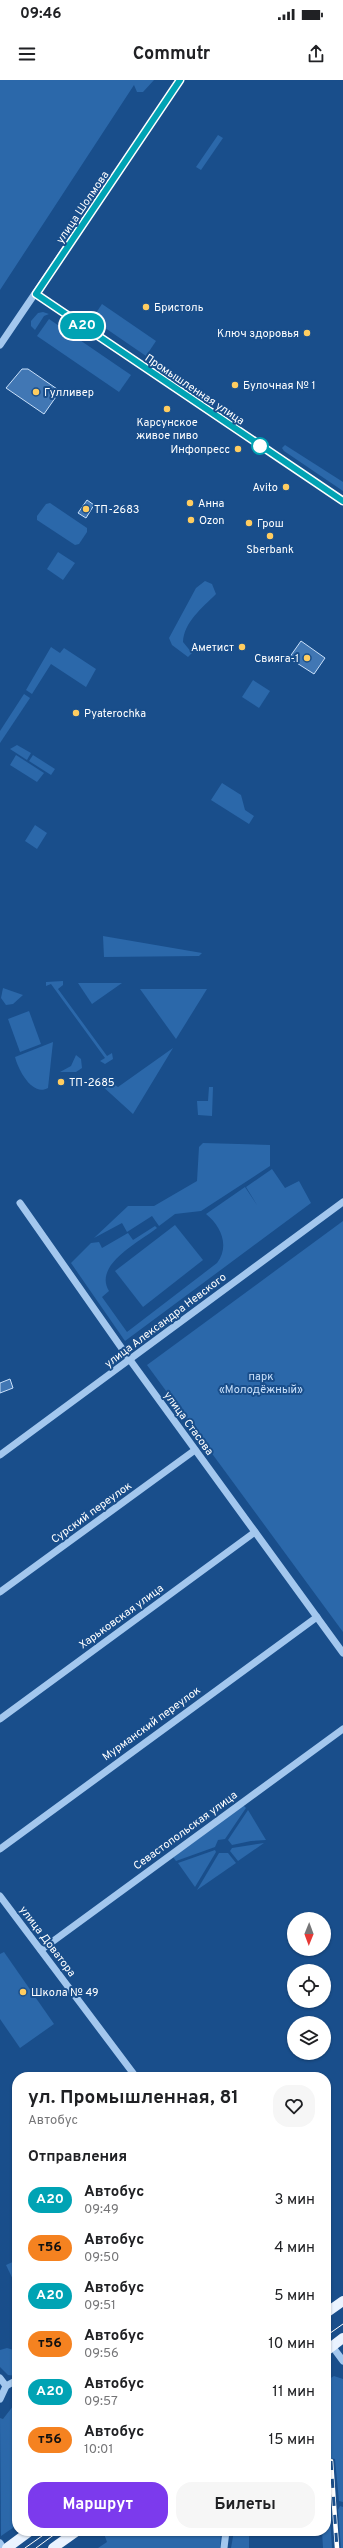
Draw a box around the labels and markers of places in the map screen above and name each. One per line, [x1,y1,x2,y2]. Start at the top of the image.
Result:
place label: Бристоль [154,301,204,315]
marker: Бристоль [141,302,151,312]
place label: Ключ здоровья [217,327,299,341]
marker: Ключ здоровья [302,328,312,338]
place label: Булочная № 1 [243,379,316,393]
marker: Булочная № 1 [230,380,240,390]
place label: Гулливер [44,386,94,400]
marker: Гулливер [31,387,41,397]
marker: Карсунское живое пиво [162,404,172,414]
place label: Карсунское живое пиво [136,416,198,443]
unlabelled marker [251,437,269,455]
place label: Инфопресc [171,443,230,457]
marker: Инфопресc [233,444,243,454]
place label: Avito [252,481,278,495]
marker: Avito [281,482,291,492]
place label: Анна [198,497,225,511]
marker: Анна [185,498,195,508]
place label: ТП-2683 [94,503,140,517]
marker: ТП-2683 [81,504,91,514]
place label: Ozon [199,514,225,528]
marker: Ozon [186,515,196,525]
place label: Грош [257,517,284,531]
marker: Грош [244,518,254,528]
marker: Sberbank [265,531,275,541]
place label: Sberbank [246,543,294,557]
place label: Аметист [191,641,234,655]
marker: Аметист [237,642,247,652]
place label: Свияга-1 [254,652,299,666]
marker: Свияга-1 [302,653,312,663]
place label: Pyaterochka [84,707,146,721]
marker: Pyaterochka [71,708,81,718]
place label: ТП-2685 [69,1076,115,1090]
marker: ТП-2685 [56,1077,66,1087]
place label: Школа № 49 [31,1986,99,2000]
marker: Школа № 49 [18,1987,28,1997]

